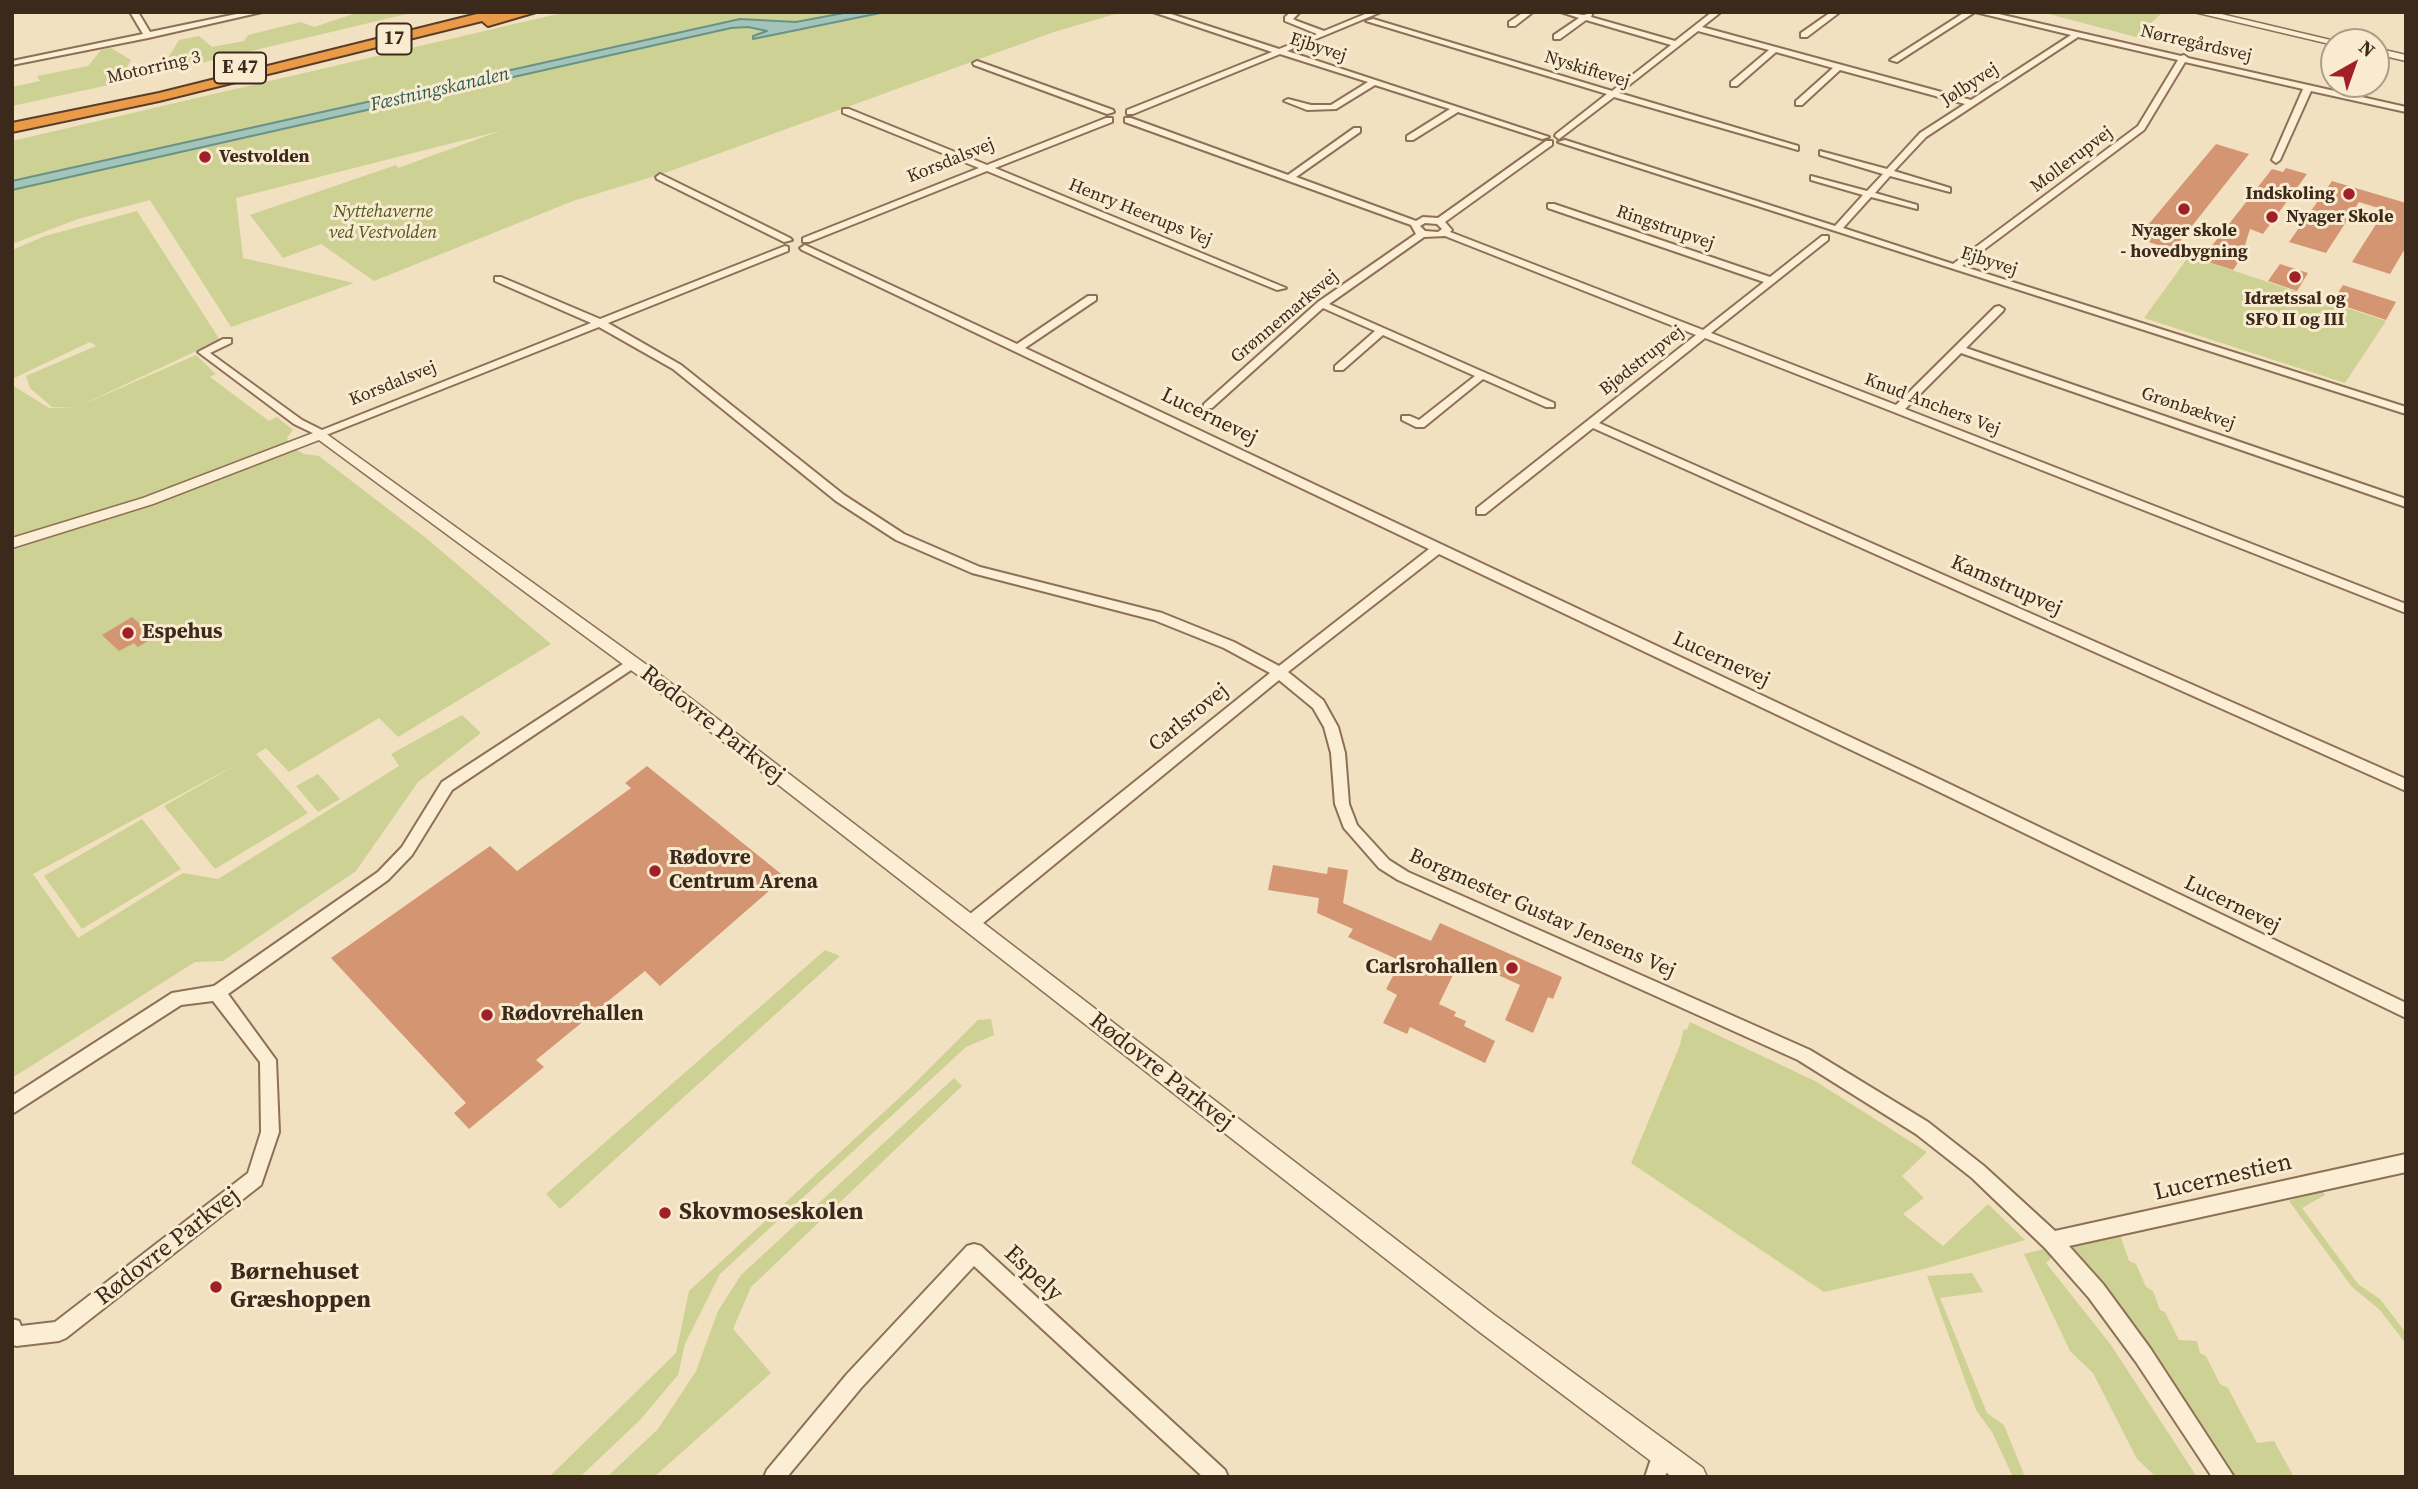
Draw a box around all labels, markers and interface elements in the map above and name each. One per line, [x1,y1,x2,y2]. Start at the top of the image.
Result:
street label: Nørregårdsvej [2138,21,2254,67]
road number: 17 [376,23,412,54]
north arrow [2320,28,2390,98]
street label: Ejbyvej [1287,29,1349,67]
text: N [2354,34,2381,63]
street label: Motorring 3 [105,47,203,89]
street label: Nyskiftevej [1542,47,1632,93]
road number: E 47 [214,52,266,83]
street label: Jølbyvej [1937,59,2003,111]
water label: Fæstningskanalen [368,63,512,117]
street label: Mollerupvej [2027,122,2117,198]
street label: Korsdalsvej [904,134,998,188]
place label: Vestvolden [219,146,310,168]
marker: Vestvolden [197,149,213,165]
street label: Henry Heerups Vej [1065,174,1215,252]
place label: Indskoling [2245,183,2335,205]
marker: Indskoling [2341,186,2357,202]
park label: Nyttehaverne ved Vestvolden [329,201,437,244]
street label: Ringstrupvej [1613,201,1717,255]
marker: Nyager skole - hovedbygning [2176,201,2192,217]
place label: Nyager Skole [2286,206,2394,228]
marker: Nyager Skole [2264,209,2280,225]
place label: Nyager skole - hovedbygning [2120,220,2248,262]
street label: Ejbyvej [1958,243,2020,281]
street label: Grønnemarksvej [1227,266,1343,368]
marker: Idrætssal og SFO II og III [2287,269,2303,285]
place label: Idrætssal og SFO II og III [2244,288,2346,330]
street label: Bjødstrupvej [1595,321,1689,401]
street label: Korsdalsvej [346,357,440,411]
street label: Knud Anchers Vej [1861,369,2003,441]
street label: Lucernevej [1157,383,1261,451]
street label: Grønbækvej [2138,383,2238,435]
street label: Kamstrupvej [1946,550,2066,622]
place label: Espehus [142,620,223,646]
marker: Espehus [120,625,136,641]
street label: Lucernevej [1669,627,1773,693]
street label: Rødovre Parkvej [634,660,790,790]
street label: Carlsrovej [1144,678,1234,758]
street label: Borgmester Gustav Jensens Vej [1405,844,1679,984]
place label: Rødovre Centrum Arena [669,846,818,896]
marker: Rødovre Centrum Arena [647,863,663,879]
street label: Lucernevej [2180,871,2284,939]
place label: Carlsrohallen [1366,955,1498,981]
marker: Carlsrohallen [1504,960,1520,976]
place label: Rødovrehallen [501,1002,644,1028]
marker: Rødovrehallen [479,1007,495,1023]
street label: Rødovre Parkvej [1083,1007,1239,1137]
street label: Lucernestien [2151,1148,2295,1208]
street label: Rødovre Parkvej [90,1182,246,1312]
place label: Skovmoseskolen [679,1199,863,1227]
marker: Skovmoseskolen [657,1205,673,1221]
street label: Espely [998,1240,1068,1308]
place label: Børnehuset Græshoppen [230,1259,371,1315]
marker: Børnehuset Græshoppen [208,1279,224,1295]

